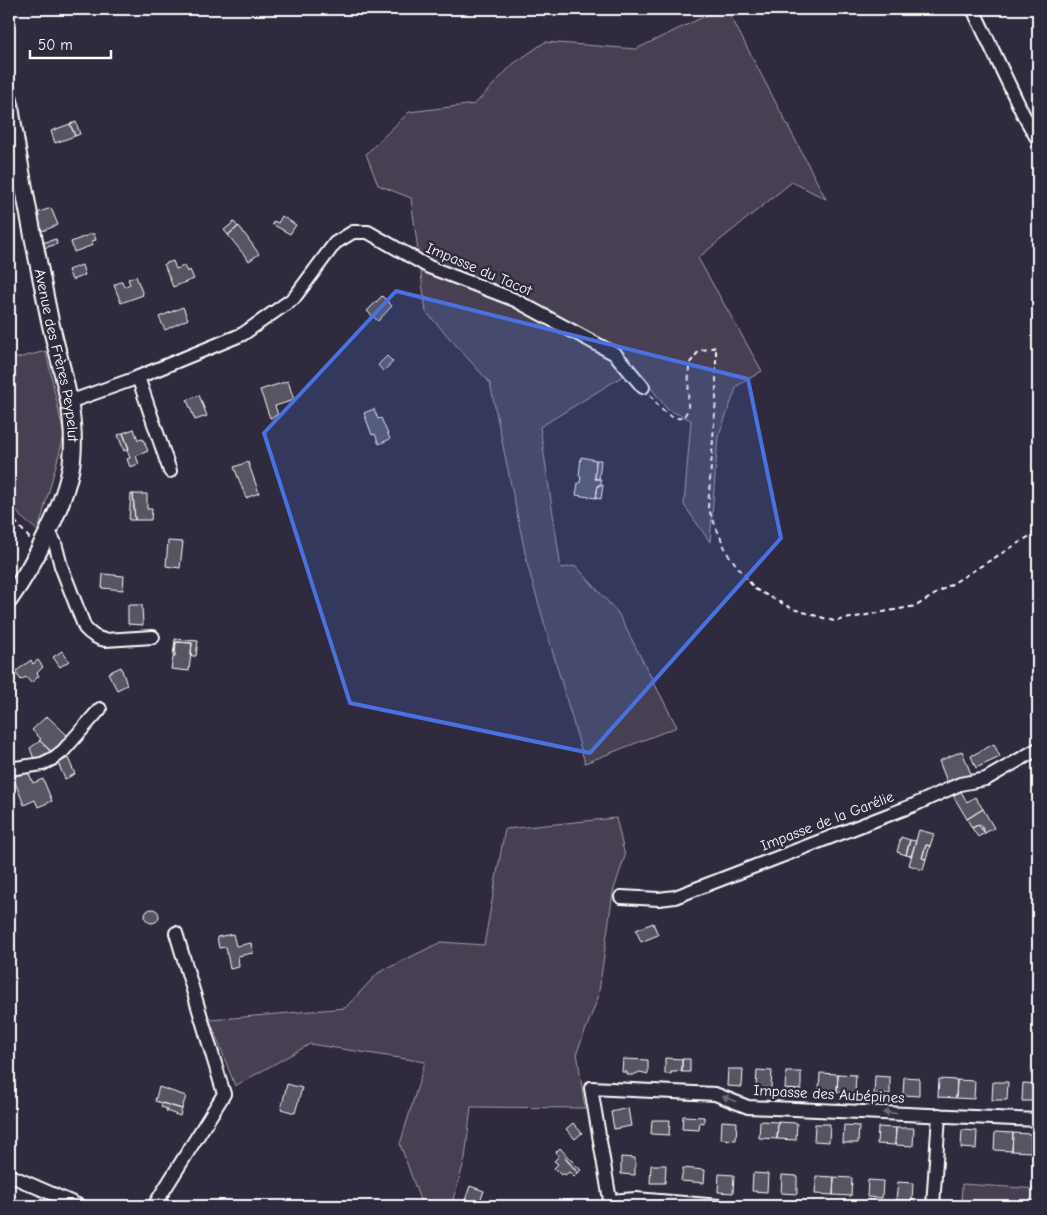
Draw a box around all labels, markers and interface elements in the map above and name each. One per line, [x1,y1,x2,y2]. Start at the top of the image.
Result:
scale bar [30,28,111,60]
text: 50 m [38,36,73,54]
street label: Impasse du Tacot [423,239,535,300]
street label: Avenue des Frères Peypelut [31,267,82,443]
street label: Impasse de la Garélie [758,787,897,855]
street label: Impasse des Aubépines [753,1081,905,1107]
one-way arrow [722,1095,736,1103]
one-way arrow [882,1108,898,1116]

